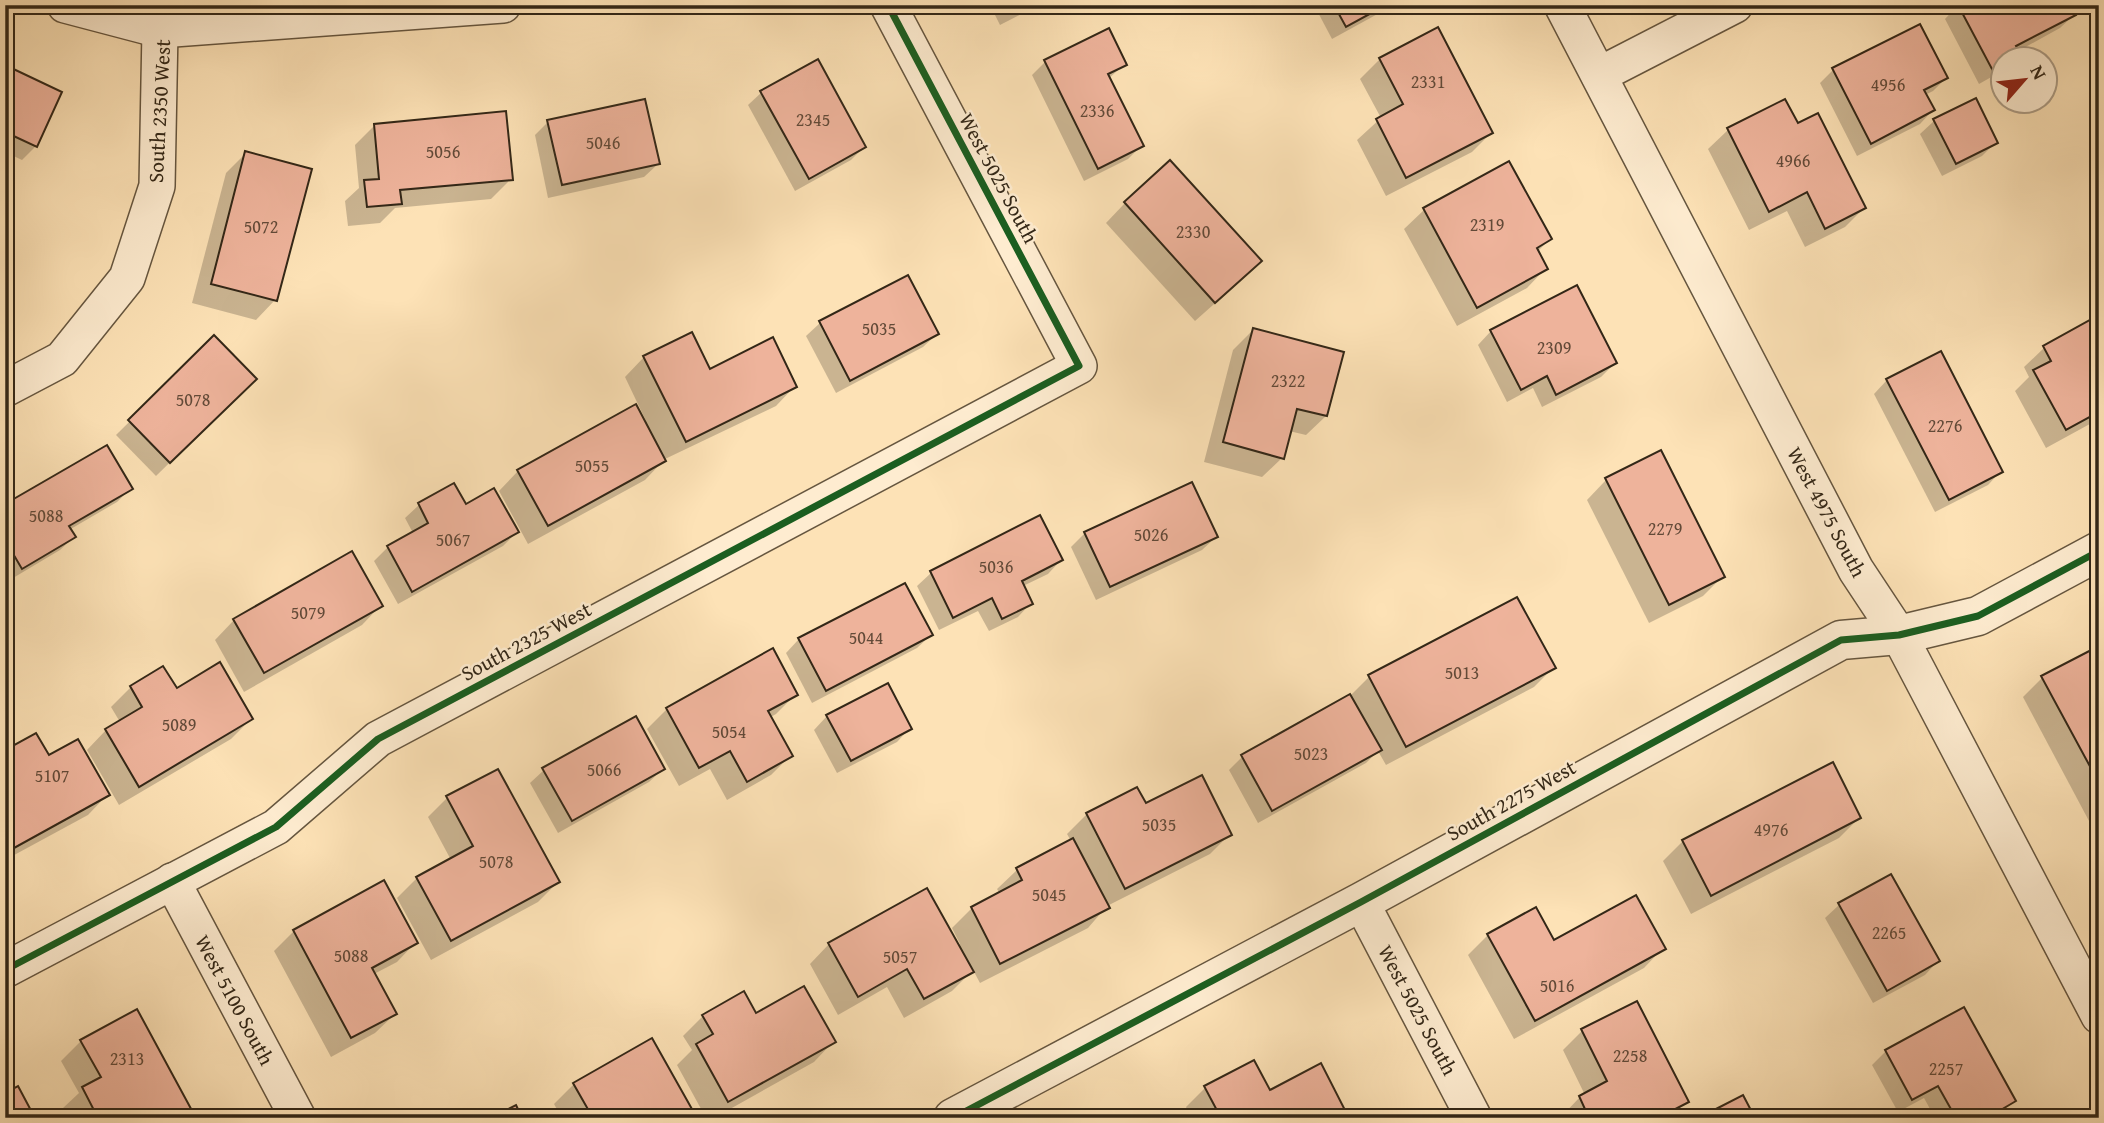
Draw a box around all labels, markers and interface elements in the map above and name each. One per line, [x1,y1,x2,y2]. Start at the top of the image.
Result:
street label: South 2350 West [140,38,178,184]
north arrow [1988,46,2058,116]
text: N [2024,60,2054,84]
house number: 2331 [1411,68,1445,95]
house number: 4956 [1871,71,1905,98]
house number: 2336 [1080,97,1114,124]
house number: 2345 [796,106,830,133]
street label: West 5025 South [952,107,1047,249]
house number: 5046 [586,129,620,156]
house number: 5056 [426,138,460,165]
house number: 4966 [1776,147,1810,174]
house number: 2319 [1470,211,1504,238]
house number: 5072 [244,213,278,240]
house number: 2330 [1176,218,1211,245]
house number: 5035 [862,315,896,342]
house number: 2309 [1537,334,1571,361]
house number: 2322 [1271,367,1305,394]
house number: 5078 [176,386,210,413]
house number: 2276 [1928,412,1962,439]
street label: West 4975 South [1780,441,1875,583]
house number: 5055 [575,452,609,479]
house number: 5088 [29,502,63,529]
house number: 2279 [1648,515,1682,542]
house number: 5026 [1134,521,1168,548]
house number: 5067 [436,526,470,553]
house number: 5036 [979,553,1013,580]
street label: South 2325 West [455,593,597,688]
house number: 5079 [291,599,325,626]
house number: 5044 [849,624,883,651]
house number: 5013 [1445,659,1479,686]
house number: 5089 [162,711,196,738]
house number: 5054 [712,718,746,745]
house number: 5023 [1294,740,1328,767]
street label: South 2275 West [1441,751,1582,848]
house number: 5066 [587,756,621,783]
house number: 5107 [35,762,69,789]
house number: 5035 [1142,811,1176,838]
house number: 4976 [1754,816,1788,843]
house number: 5078 [479,848,513,875]
house number: 5045 [1032,881,1066,908]
house number: 2265 [1872,919,1906,946]
street label: West 5100 South [188,929,283,1071]
street label: West 5025 South [1371,939,1466,1081]
house number: 5088 [334,942,368,969]
house number: 5057 [883,943,917,970]
house number: 5016 [1540,972,1574,999]
house number: 2258 [1613,1042,1647,1069]
house number: 2313 [110,1045,144,1072]
house number: 2257 [1929,1055,1963,1082]

